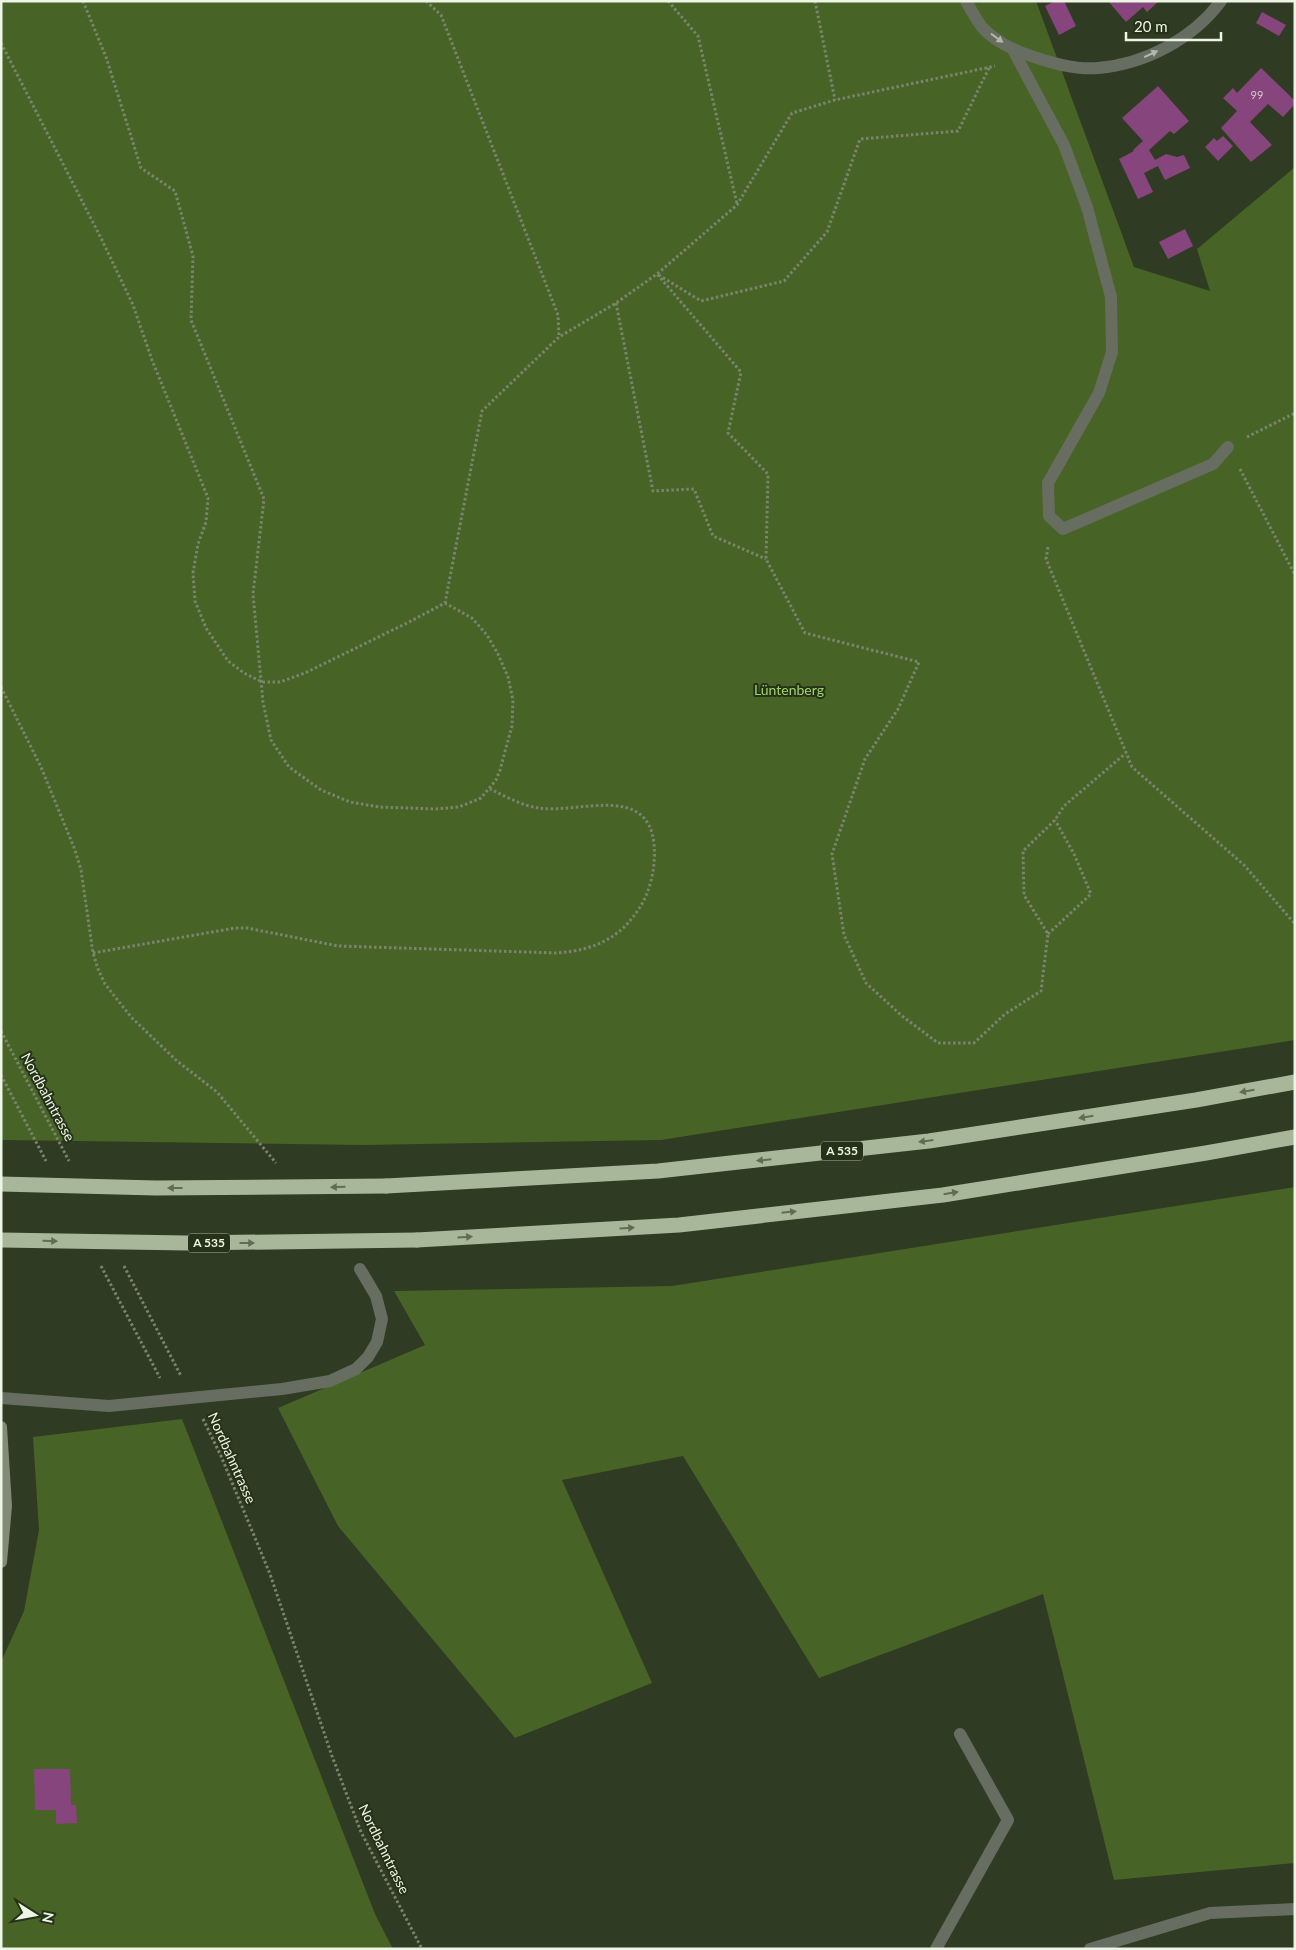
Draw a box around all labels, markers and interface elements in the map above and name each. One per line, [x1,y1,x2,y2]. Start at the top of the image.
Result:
scale bar [1126,10,1221,42]
text: 20 m [1134,17,1168,35]
one-way arrow [990,33,1004,43]
one-way arrow [1144,50,1158,58]
house number: 99 [1251,88,1263,101]
park label: Lüntenberg [754,681,824,698]
street label: Nordbahntrasse [18,1050,79,1144]
one-way arrow [1238,1087,1254,1095]
one-way arrow [1078,1113,1094,1121]
one-way arrow [917,1138,933,1146]
road number: A 535 [821,1142,863,1160]
one-way arrow [756,1156,772,1164]
one-way arrow [329,1183,345,1191]
one-way arrow [167,1184,183,1192]
one-way arrow [943,1189,959,1197]
one-way arrow [781,1208,797,1216]
one-way arrow [620,1223,636,1231]
one-way arrow [457,1233,473,1241]
road number: A 535 [188,1234,230,1252]
one-way arrow [42,1237,58,1245]
one-way arrow [240,1239,256,1247]
street label: Nordbahntrasse [205,1410,260,1506]
street label: Nordbahntrasse [355,1801,414,1896]
north arrow [10,1890,60,1940]
text: N [39,1911,58,1924]

